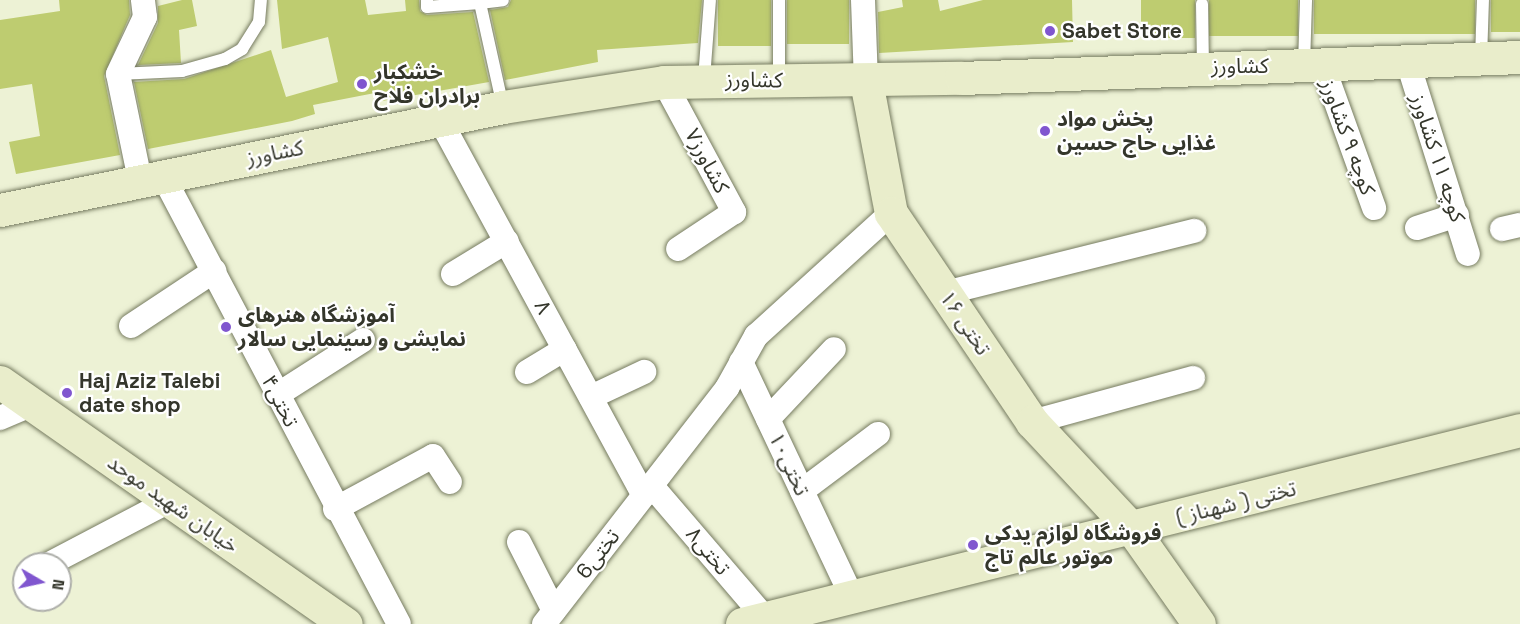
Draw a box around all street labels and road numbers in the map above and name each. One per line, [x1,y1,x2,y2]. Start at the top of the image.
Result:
street label: کشاورز [1211,53,1269,79]
street label: کشاورز [725,67,783,93]
street label: کوچه ۹ کشاورز [1315,76,1381,198]
street label: کوچه ۱۱ کشاورز [1405,91,1471,225]
street label: ۷کشاورز [680,124,734,198]
street label: کشاورز [244,135,306,171]
street label: تختی ۱۶ [934,286,996,360]
street label: ۸ [529,296,557,318]
street label: تختی۴ [256,371,304,431]
street label: تختی۱۰ [763,428,815,500]
street label: خیابان شهید موحد [103,450,243,558]
street label: تختی ( شهناز ) [1173,476,1299,530]
street label: تختی۸ [681,522,735,580]
street label: 6تختی [571,524,625,584]

